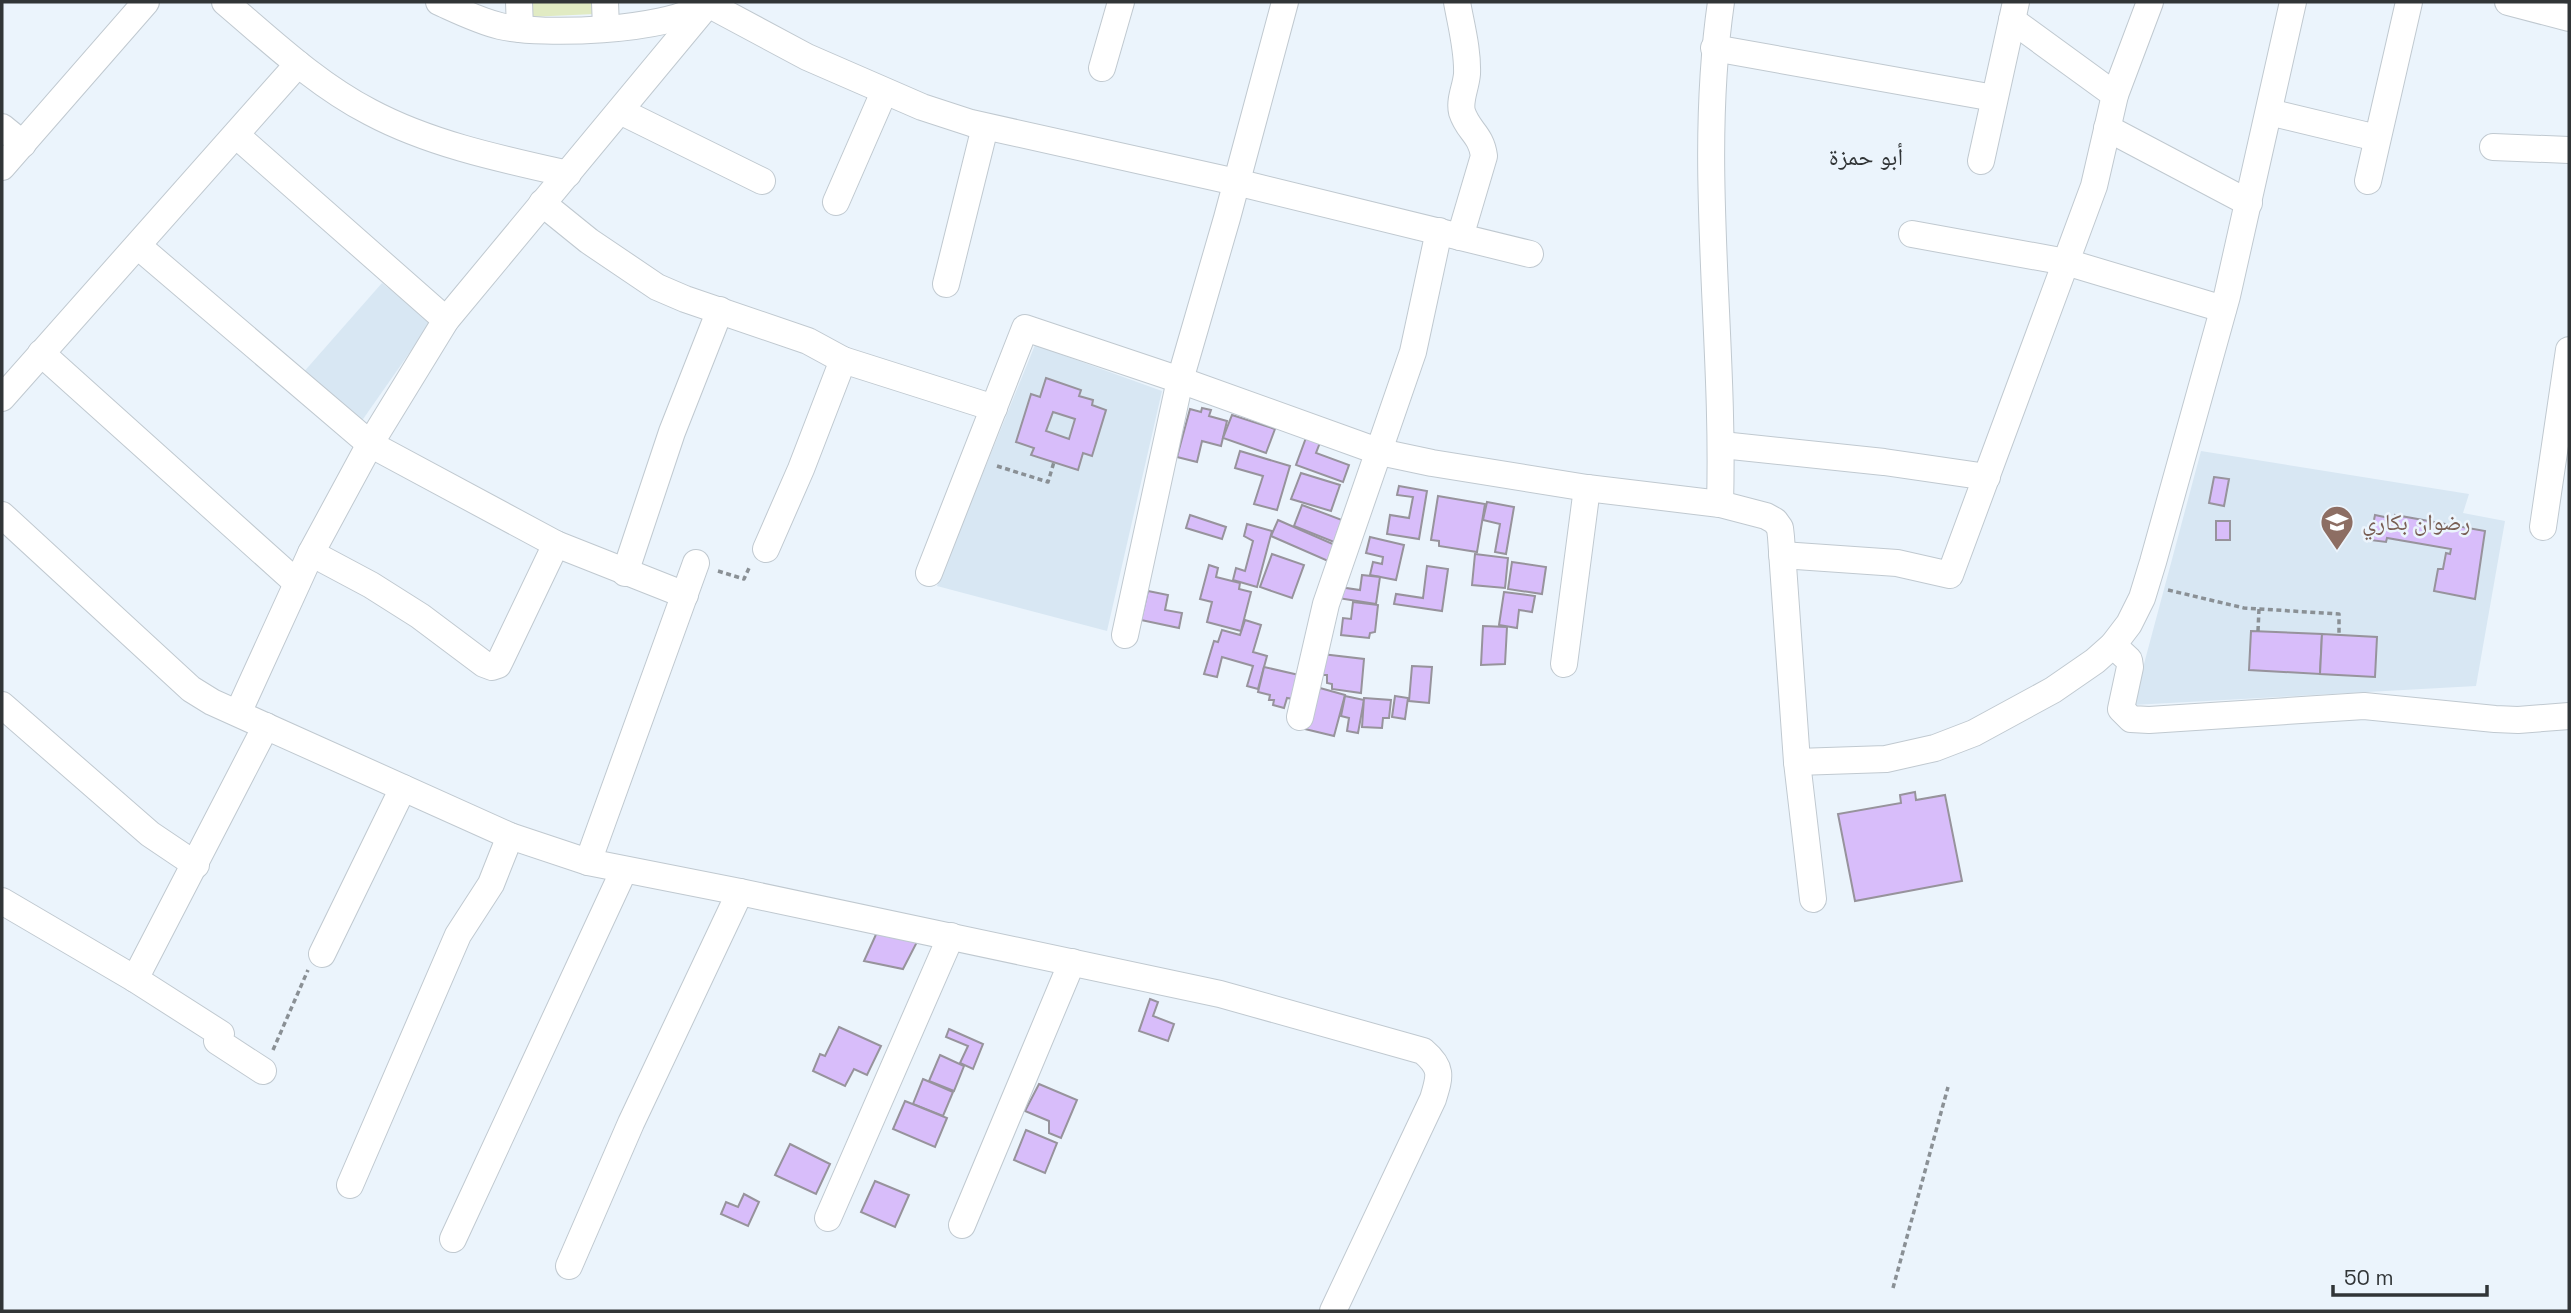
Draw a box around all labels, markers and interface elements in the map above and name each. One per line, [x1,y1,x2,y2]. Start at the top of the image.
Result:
district label: أبو حمزة [1829,141,1903,172]
school or university icon: رضوان بكاري [2318,503,2356,552]
place label: رضوان بكاري [2362,507,2470,541]
scale bar [2333,1254,2487,1298]
text: 50 m [2344,1264,2394,1291]

